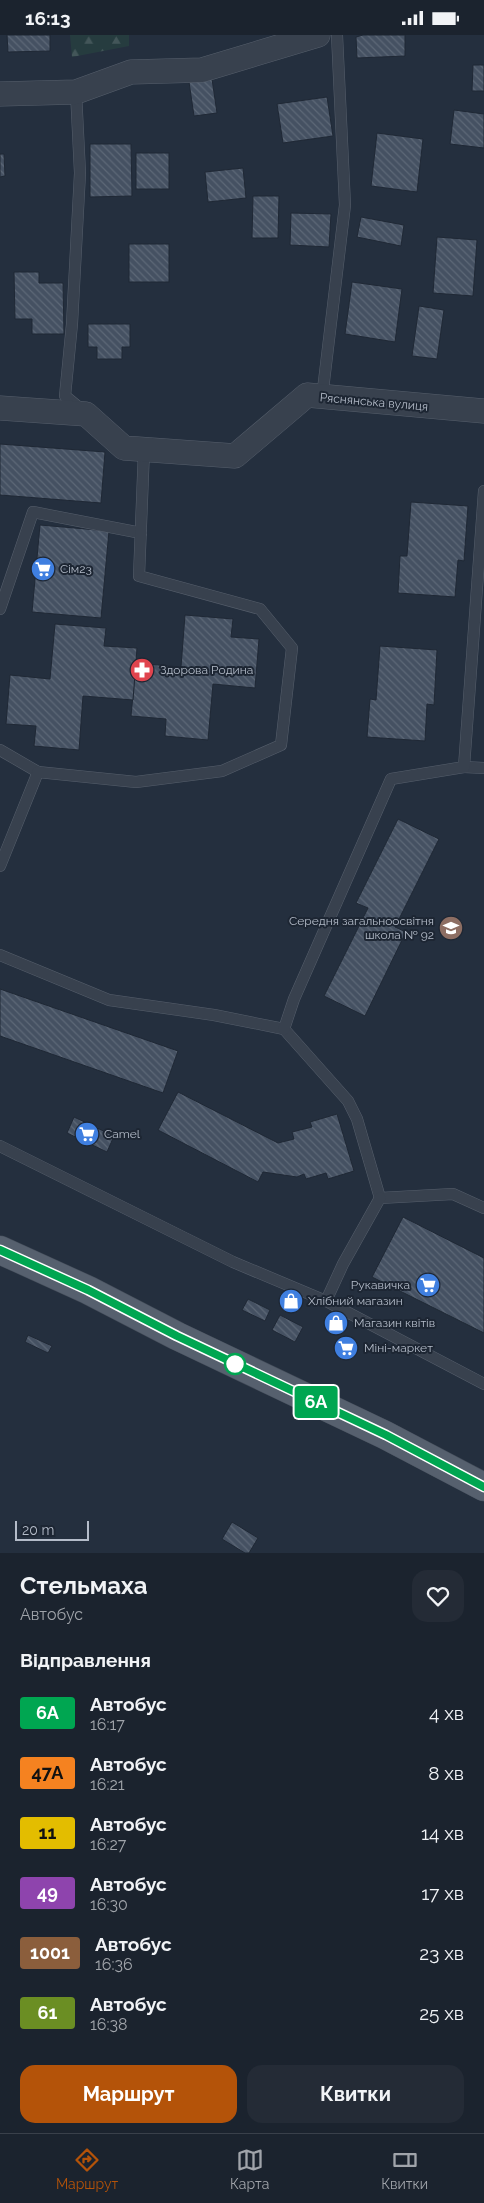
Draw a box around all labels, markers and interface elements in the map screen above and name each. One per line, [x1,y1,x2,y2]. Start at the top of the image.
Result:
text: 16:13 [25,7,71,29]
street label: Ряснянська вулиця [319,390,429,414]
supermarket icon: Сім23 [30,556,56,582]
place label: Сім23 [60,562,92,576]
pharmacy icon: Здорова Родина [129,657,155,683]
place label: Здорова Родина [160,663,253,677]
place label: Середня загальноосвітня школа № 92 [289,914,434,942]
school or university icon: Середня загальноосвітня школа № 92 [438,915,464,941]
supermarket icon: Camel [74,1121,100,1147]
place label: Camel [104,1127,141,1141]
supermarket icon: Рукавичка [415,1272,441,1298]
place label: Рукавичка [351,1278,410,1292]
shop icon: Хлібний магазин [278,1288,304,1314]
place label: Хлібний магазин [308,1294,403,1308]
shop icon: Магазин квітів [323,1310,349,1336]
place label: Магазин квітів [354,1316,435,1330]
supermarket icon: Міні-маркет [333,1335,359,1361]
place label: Міні-маркет [364,1341,433,1355]
unlabelled marker [224,1353,246,1375]
line badge: 6А [294,1386,338,1418]
text: 6А [305,1391,327,1412]
scale bar [15,1518,89,1541]
text: 20 m [22,1522,54,1538]
button: heart [412,1570,464,1622]
text: Стельмаха [20,1571,147,1600]
text: Автобус [20,1605,83,1624]
text: Відправлення [20,1649,151,1671]
text: Автобус [90,1693,167,1715]
text: 6А [36,1702,59,1723]
text: 4 хв [429,1702,464,1724]
text: 16:17 [90,1715,125,1734]
text: Автобус [90,1753,167,1775]
text: 47А [32,1762,63,1783]
text: 8 хв [428,1762,464,1784]
text: 16:21 [90,1775,125,1794]
text: Автобус [90,1813,167,1835]
text: 11 [39,1822,56,1843]
text: 14 хв [421,1822,464,1844]
text: 16:27 [90,1835,126,1854]
text: Автобус [90,1873,167,1895]
text: 49 [37,1882,58,1903]
text: 17 хв [421,1882,464,1904]
text: 16:30 [90,1895,128,1914]
text: Автобус [95,1933,172,1955]
text: 1001 [30,1942,70,1963]
text: 23 хв [419,1942,464,1964]
text: 16:36 [95,1955,133,1974]
text: Автобус [90,1993,167,2015]
text: 61 [38,2002,57,2023]
text: 25 хв [419,2002,464,2024]
text: 16:38 [90,2015,128,2034]
button: Маршрут [20,2065,237,2123]
button: Квитки [247,2065,464,2123]
tab: Маршрут [56,2146,118,2192]
tab: Карта [230,2146,269,2192]
tab: Квитки [381,2146,428,2192]

